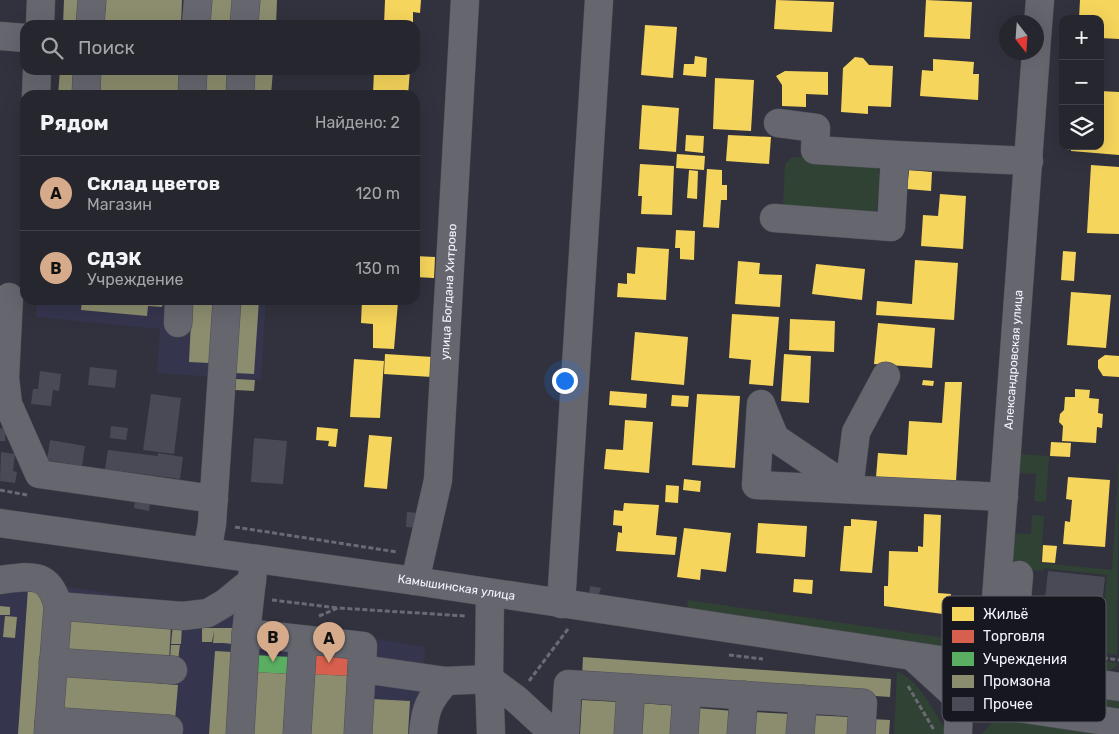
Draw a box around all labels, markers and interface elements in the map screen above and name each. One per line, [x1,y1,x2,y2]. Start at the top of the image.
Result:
north arrow [999,15,1044,60]
map controls [1059,15,1104,150]
button: + [1059,15,1104,60]
search box [20,20,420,75]
icon: search [38,34,66,62]
text: Поиск [78,36,135,59]
button: − [1059,60,1104,105]
button: layers [1059,105,1104,150]
text: Рядом [40,110,109,135]
text: Найдено: 2 [315,113,400,132]
text: Склад цветов [87,172,220,195]
text: A [50,184,62,203]
text: 120 m [355,184,400,203]
text: Магазин [87,195,152,214]
street label: улица Богдана Хитрово [438,223,459,361]
text: СДЭК [87,247,142,270]
text: B [50,259,62,278]
text: 130 m [355,259,400,278]
text: Учреждение [87,270,184,289]
street label: Александровская улица [1001,289,1026,430]
your location [552,368,578,394]
street label: Камышинская улица [397,572,516,603]
legend [942,596,1106,722]
text: Жильё [983,606,1029,623]
pin: B [257,621,289,662]
pin: A [313,622,345,663]
text: Торговля [983,628,1045,645]
text: Учреждения [983,651,1067,668]
text: Промзона [983,673,1050,690]
text: Прочее [983,696,1033,713]

